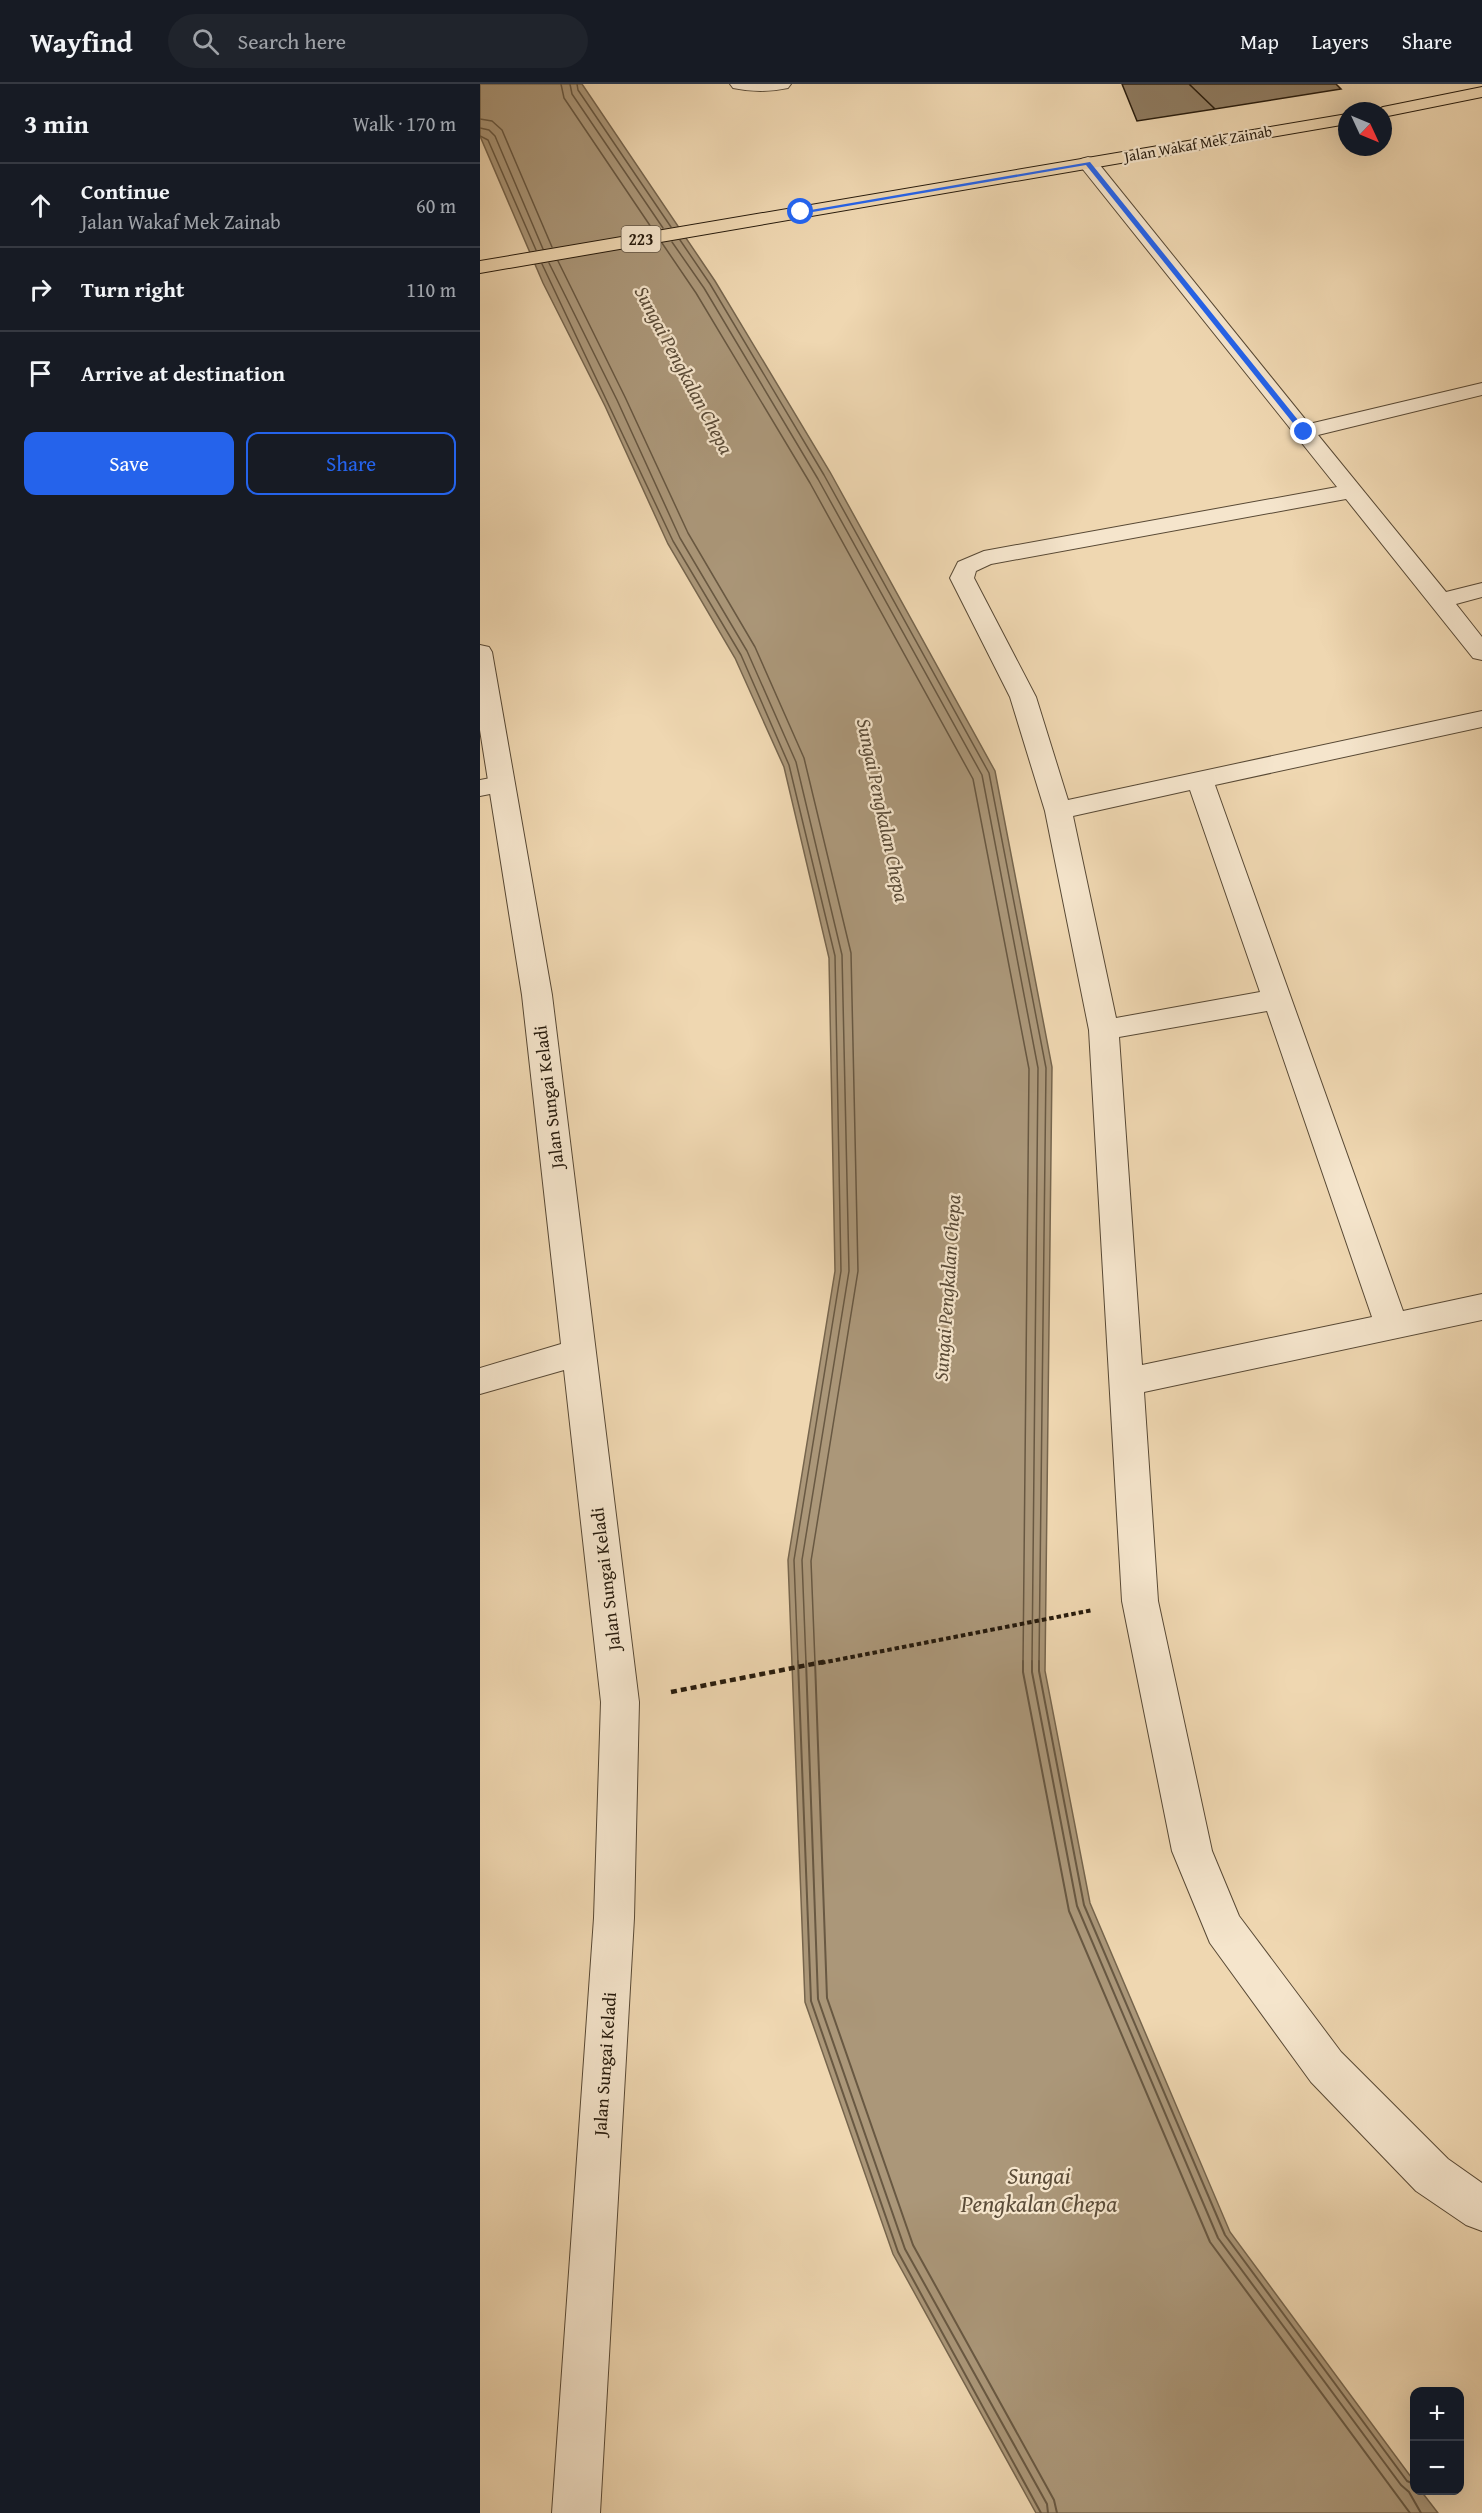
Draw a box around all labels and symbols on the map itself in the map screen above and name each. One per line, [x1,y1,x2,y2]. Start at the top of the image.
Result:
north arrow [1338,102,1392,156]
street label: Jalan Wakaf Mek Zainab [1120,120,1274,167]
route start [787,198,813,224]
road number: 223 [622,226,660,252]
water label: Sungai Pengkalan Chepa [628,280,742,460]
route end [1290,418,1316,444]
water label: Sungai Pengkalan Chepa [850,715,917,905]
street label: Jalan Sungai Keladi [526,1024,571,1172]
water label: Sungai Pengkalan Chepa [926,1193,968,1382]
street label: Jalan Sungai Keladi [583,1506,628,1654]
street label: Jalan Sungai Keladi [586,1991,623,2139]
water label: Sungai Pengkalan Chepa [960,2158,1117,2221]

